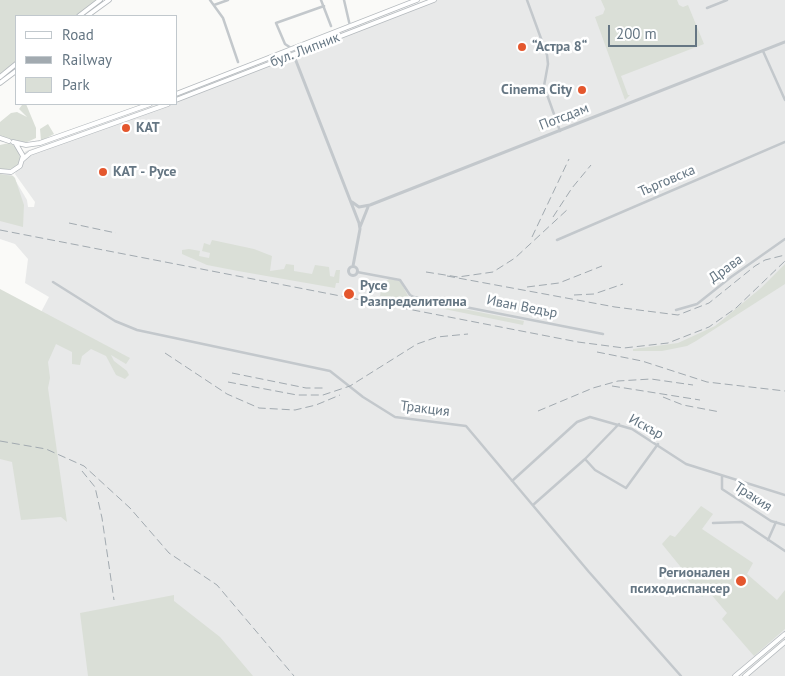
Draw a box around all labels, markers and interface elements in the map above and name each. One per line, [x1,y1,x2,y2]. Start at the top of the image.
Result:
legend [15,15,178,105]
scale bar [610,15,699,47]
text: 200 m [616,24,657,43]
text: Road [62,25,94,44]
street label: бул. Липник [268,29,342,71]
place label: “Астра 8“ [532,39,587,55]
marker: “Астра 8“ [516,41,528,53]
text: Railway [62,50,112,69]
text: Park [62,75,90,94]
place label: Cinema City [501,82,572,98]
marker: Cinema City [576,84,588,96]
street label: Потсдам [537,100,591,134]
place label: КАТ [136,120,160,136]
marker: КАТ [120,122,132,134]
street label: Търговска [636,162,698,200]
place label: КАТ - Русе [113,164,176,180]
marker: КАТ - Русе [97,166,109,178]
street label: Драва [706,251,746,287]
place label: Русе Разпределителна [360,278,467,310]
marker: Русе Разпределителна [342,287,356,301]
street label: Иван Ведър [485,292,559,322]
street label: Тракция [399,398,451,420]
street label: Искър [626,411,666,443]
street label: Тракия [731,479,775,515]
place label: Регионален психодиспансер [630,565,730,598]
marker: Регионален психодиспансер [734,574,748,588]

